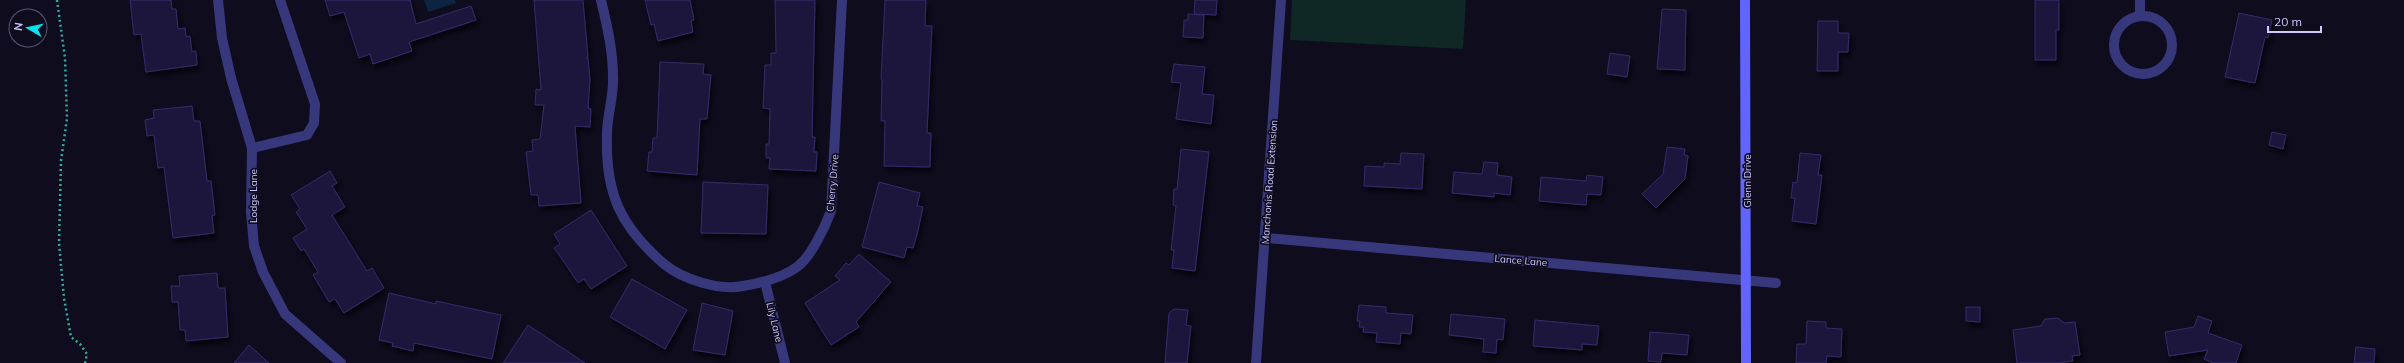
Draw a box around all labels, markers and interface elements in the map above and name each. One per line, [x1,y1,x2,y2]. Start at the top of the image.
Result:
north arrow [8,8,48,48]
scale bar [2268,8,2321,34]
text: 20 m [2274,14,2302,29]
text: N [11,21,26,32]
street label: Manchonis Road Extension [1259,119,1280,245]
street label: Cherry Drive [824,154,841,212]
street label: Glenn Drive [1741,154,1754,208]
street label: Lodge Lane [247,169,260,223]
street label: Lance Lane [1494,252,1548,269]
street label: Lily Lane [763,301,786,344]

